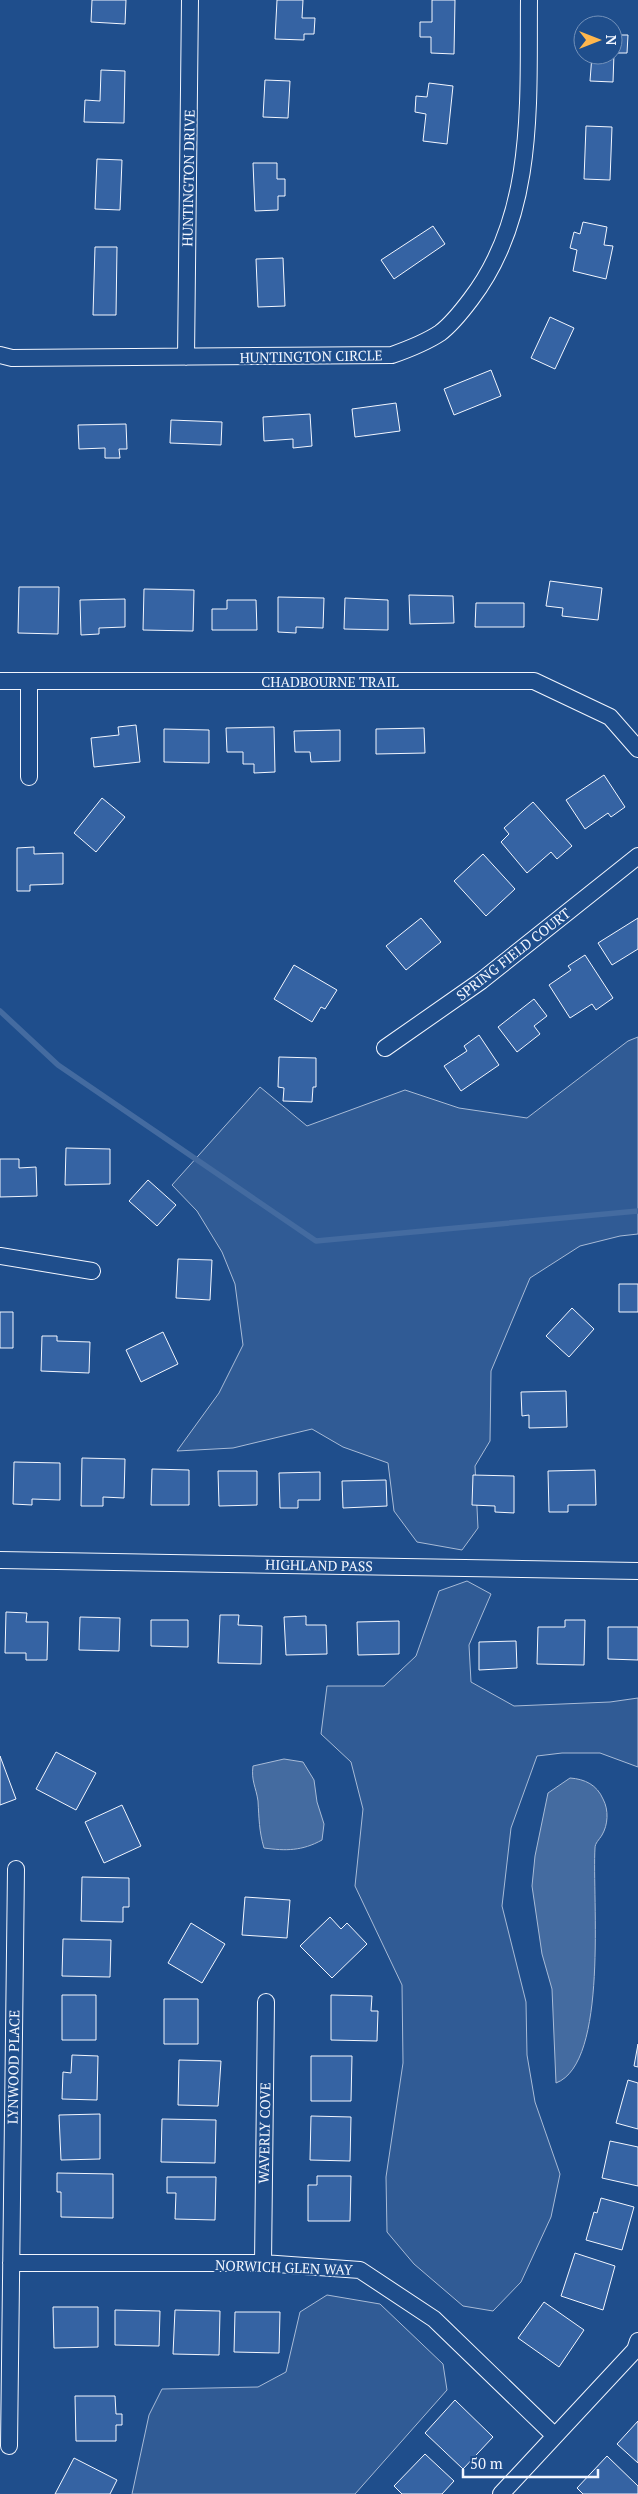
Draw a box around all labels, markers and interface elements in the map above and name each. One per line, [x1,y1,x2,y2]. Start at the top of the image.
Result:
north arrow [573,15,623,65]
text: N [602,35,621,46]
street label: HUNTINGTON DRIVE [177,109,199,247]
street label: HUNTINGTON CIRCLE [239,345,383,367]
street label: CHADBOURNE TRAIL [261,672,399,691]
street label: SPRING FIELD COURT [452,903,574,1005]
street label: HIGHLAND PASS [265,1555,373,1575]
street label: LYNWOOD PLACE [3,2010,23,2124]
street label: WAVERLY COVE [254,2082,274,2184]
street label: NORWICH GLEN WAY [215,2255,354,2279]
scale bar [463,2446,598,2478]
text: 50 m [470,2453,503,2473]

